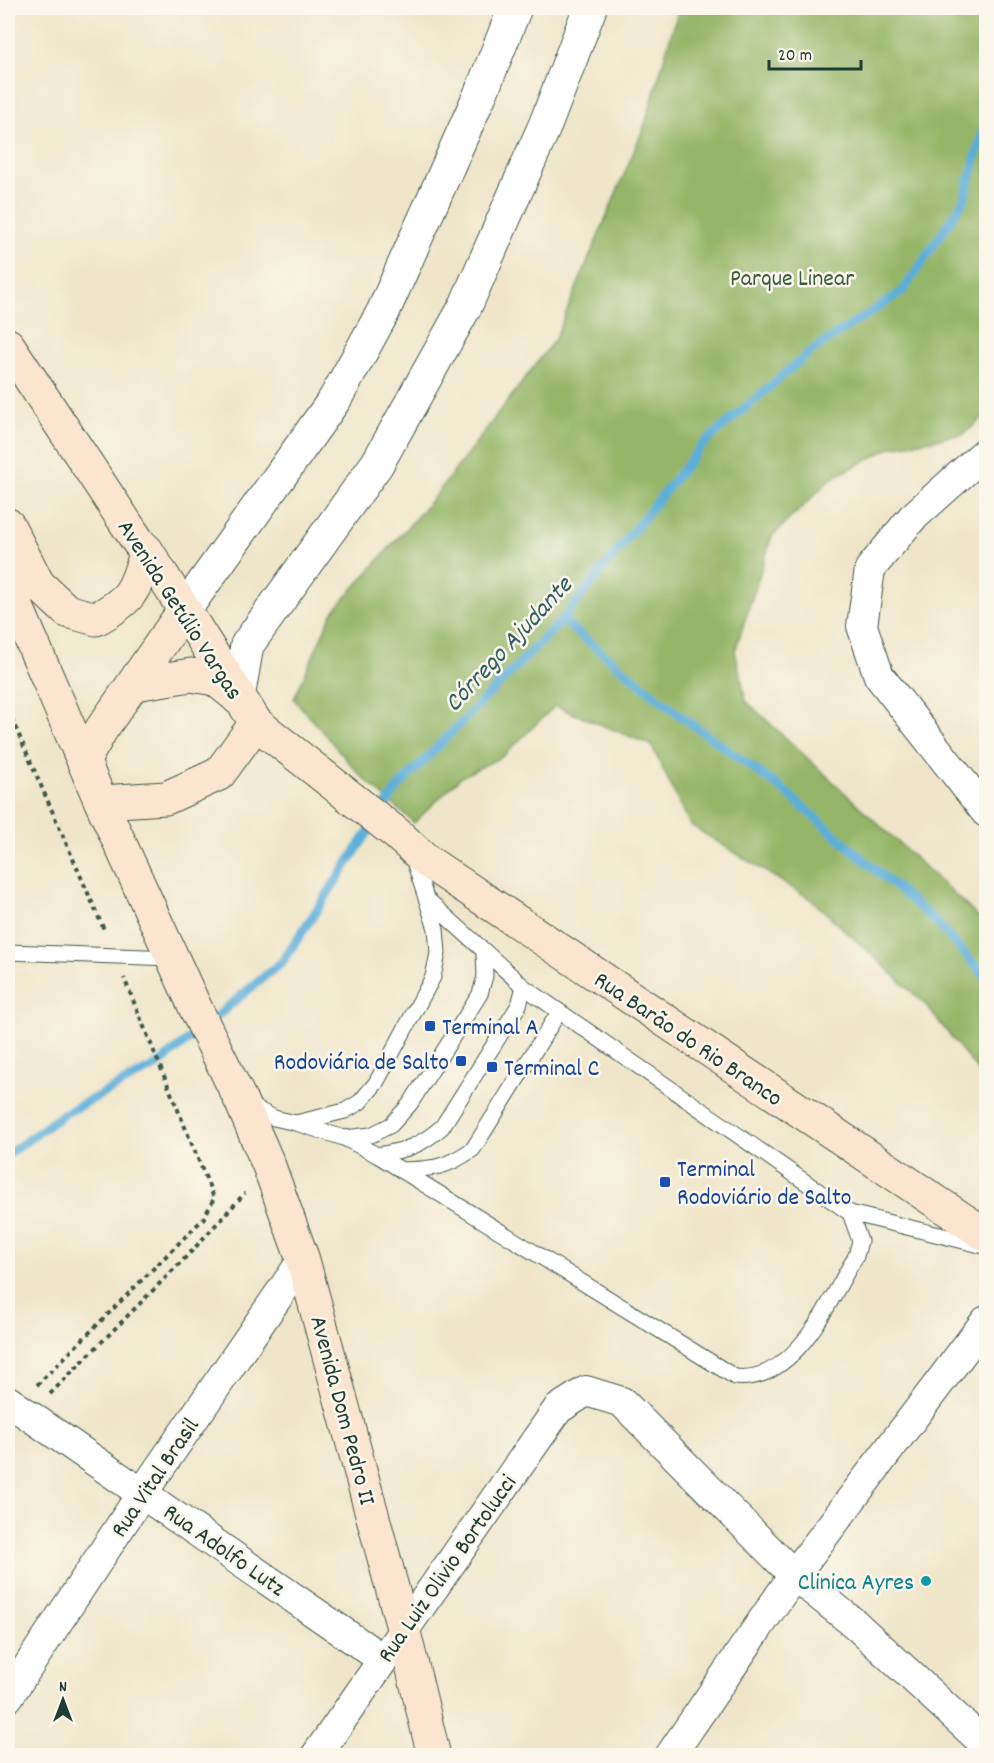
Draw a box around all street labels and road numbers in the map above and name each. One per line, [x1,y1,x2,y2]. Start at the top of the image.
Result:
street label: Avenida Getúlio Vargas [107,514,250,707]
street label: Rua Barão do Rio Branco [586,965,788,1116]
street label: Avenida Dom Pedro II [299,1312,383,1510]
street label: Rua Vital Brasil [104,1412,209,1545]
street label: Rua Luiz Olivio Bortolucci [371,1469,526,1671]
street label: Rua Adolfo Lutz [155,1497,291,1606]

